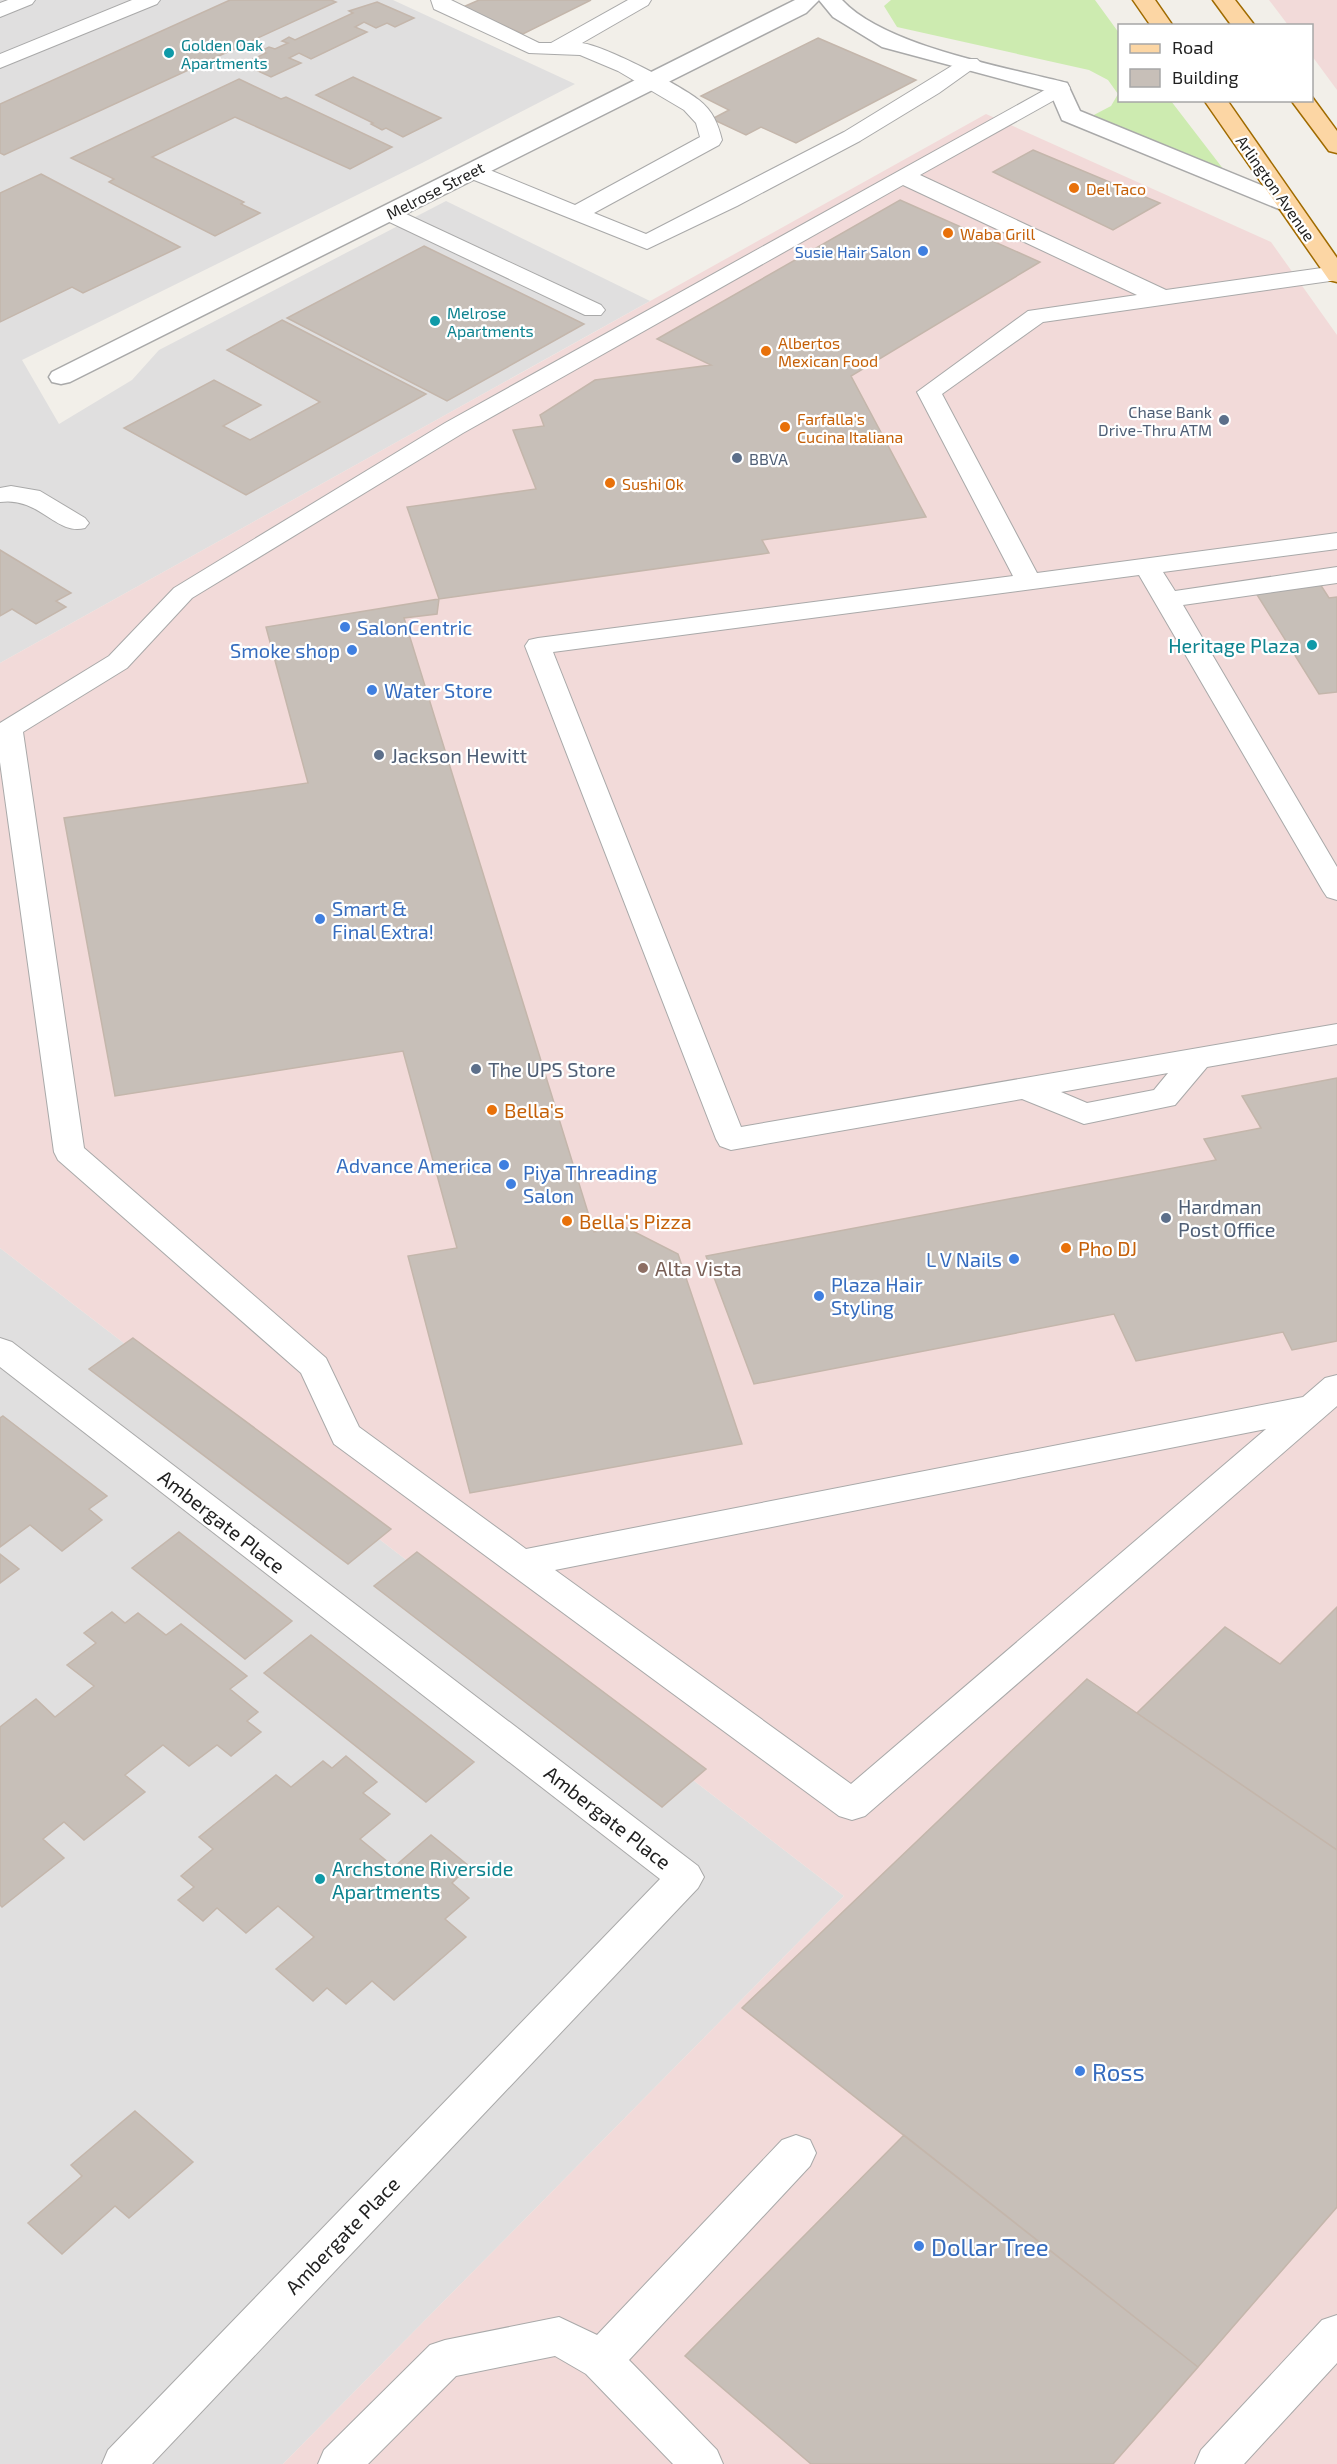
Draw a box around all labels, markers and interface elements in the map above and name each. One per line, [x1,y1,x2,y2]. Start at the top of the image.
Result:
legend [1118,24,1313,102]
place label: Golden Oak Apartments [181,35,268,72]
text: Road [1172,36,1213,58]
marker: Golden Oak Apartments [162,46,176,60]
text: Building [1172,66,1239,88]
street label: Arlington Avenue [1232,132,1320,244]
street label: Melrose Street [383,157,487,223]
place label: Del Taco [1086,179,1146,198]
marker: Del Taco [1067,181,1081,195]
place label: Waba Grill [960,224,1035,243]
marker: Waba Grill [941,226,955,240]
place label: Susie Hair Salon [795,242,911,261]
marker: Susie Hair Salon [916,244,930,258]
place label: Melrose Apartments [447,303,534,340]
marker: Melrose Apartments [428,314,442,328]
place label: Albertos Mexican Food [778,333,878,370]
marker: Albertos Mexican Food [759,344,773,358]
place label: Chase Bank Drive-Thru ATM [1098,402,1212,439]
place label: Farfalla's Cucina Italiana [797,409,903,446]
marker: Chase Bank Drive-Thru ATM [1217,413,1231,427]
marker: Farfalla's Cucina Italiana [778,420,792,434]
place label: BBVA [749,449,788,468]
marker: BBVA [730,451,744,465]
place label: Sushi Ok [622,474,684,493]
marker: Sushi Ok [603,476,617,490]
place label: SalonCentric [357,615,472,639]
marker: SalonCentric [338,620,352,634]
place label: Heritage Plaza [1168,633,1300,657]
place label: Smoke shop [230,638,340,662]
marker: Heritage Plaza [1305,638,1319,652]
marker: Smoke shop [345,643,359,657]
place label: Water Store [384,678,493,702]
marker: Water Store [365,683,379,697]
place label: Jackson Hewitt [391,743,527,767]
marker: Jackson Hewitt [372,748,386,762]
place label: Smart & Final Extra! [332,896,434,943]
marker: Smart & Final Extra! [313,912,327,926]
place label: The UPS Store [488,1057,616,1081]
marker: The UPS Store [469,1062,483,1076]
place label: Bella's [504,1098,564,1122]
marker: Bella's [485,1103,499,1117]
place label: Advance America [336,1153,492,1177]
marker: Advance America [497,1158,511,1172]
place label: Piya Threading Salon [523,1160,657,1207]
marker: Piya Threading Salon [504,1177,518,1191]
place label: Hardman Post Office [1178,1194,1276,1241]
place label: Bella's Pizza [579,1209,692,1233]
marker: Hardman Post Office [1159,1211,1173,1225]
marker: Bella's Pizza [560,1214,574,1228]
place label: Pho DJ [1078,1236,1137,1260]
marker: Pho DJ [1059,1241,1073,1255]
place label: L V Nails [926,1247,1002,1271]
marker: L V Nails [1007,1252,1021,1266]
place label: Alta Vista [655,1256,742,1280]
marker: Alta Vista [636,1261,650,1275]
place label: Plaza Hair Styling [831,1272,923,1319]
marker: Plaza Hair Styling [812,1289,826,1303]
street label: Ambergate Place [154,1464,290,1578]
street label: Ambergate Place [540,1760,676,1874]
place label: Archstone Riverside Apartments [332,1856,513,1903]
marker: Archstone Riverside Apartments [313,1872,327,1886]
place label: Ross [1092,2057,1145,2086]
marker: Ross [1073,2064,1087,2078]
street label: Ambergate Place [280,2171,404,2299]
place label: Dollar Tree [931,2232,1049,2261]
marker: Dollar Tree [912,2239,926,2253]

